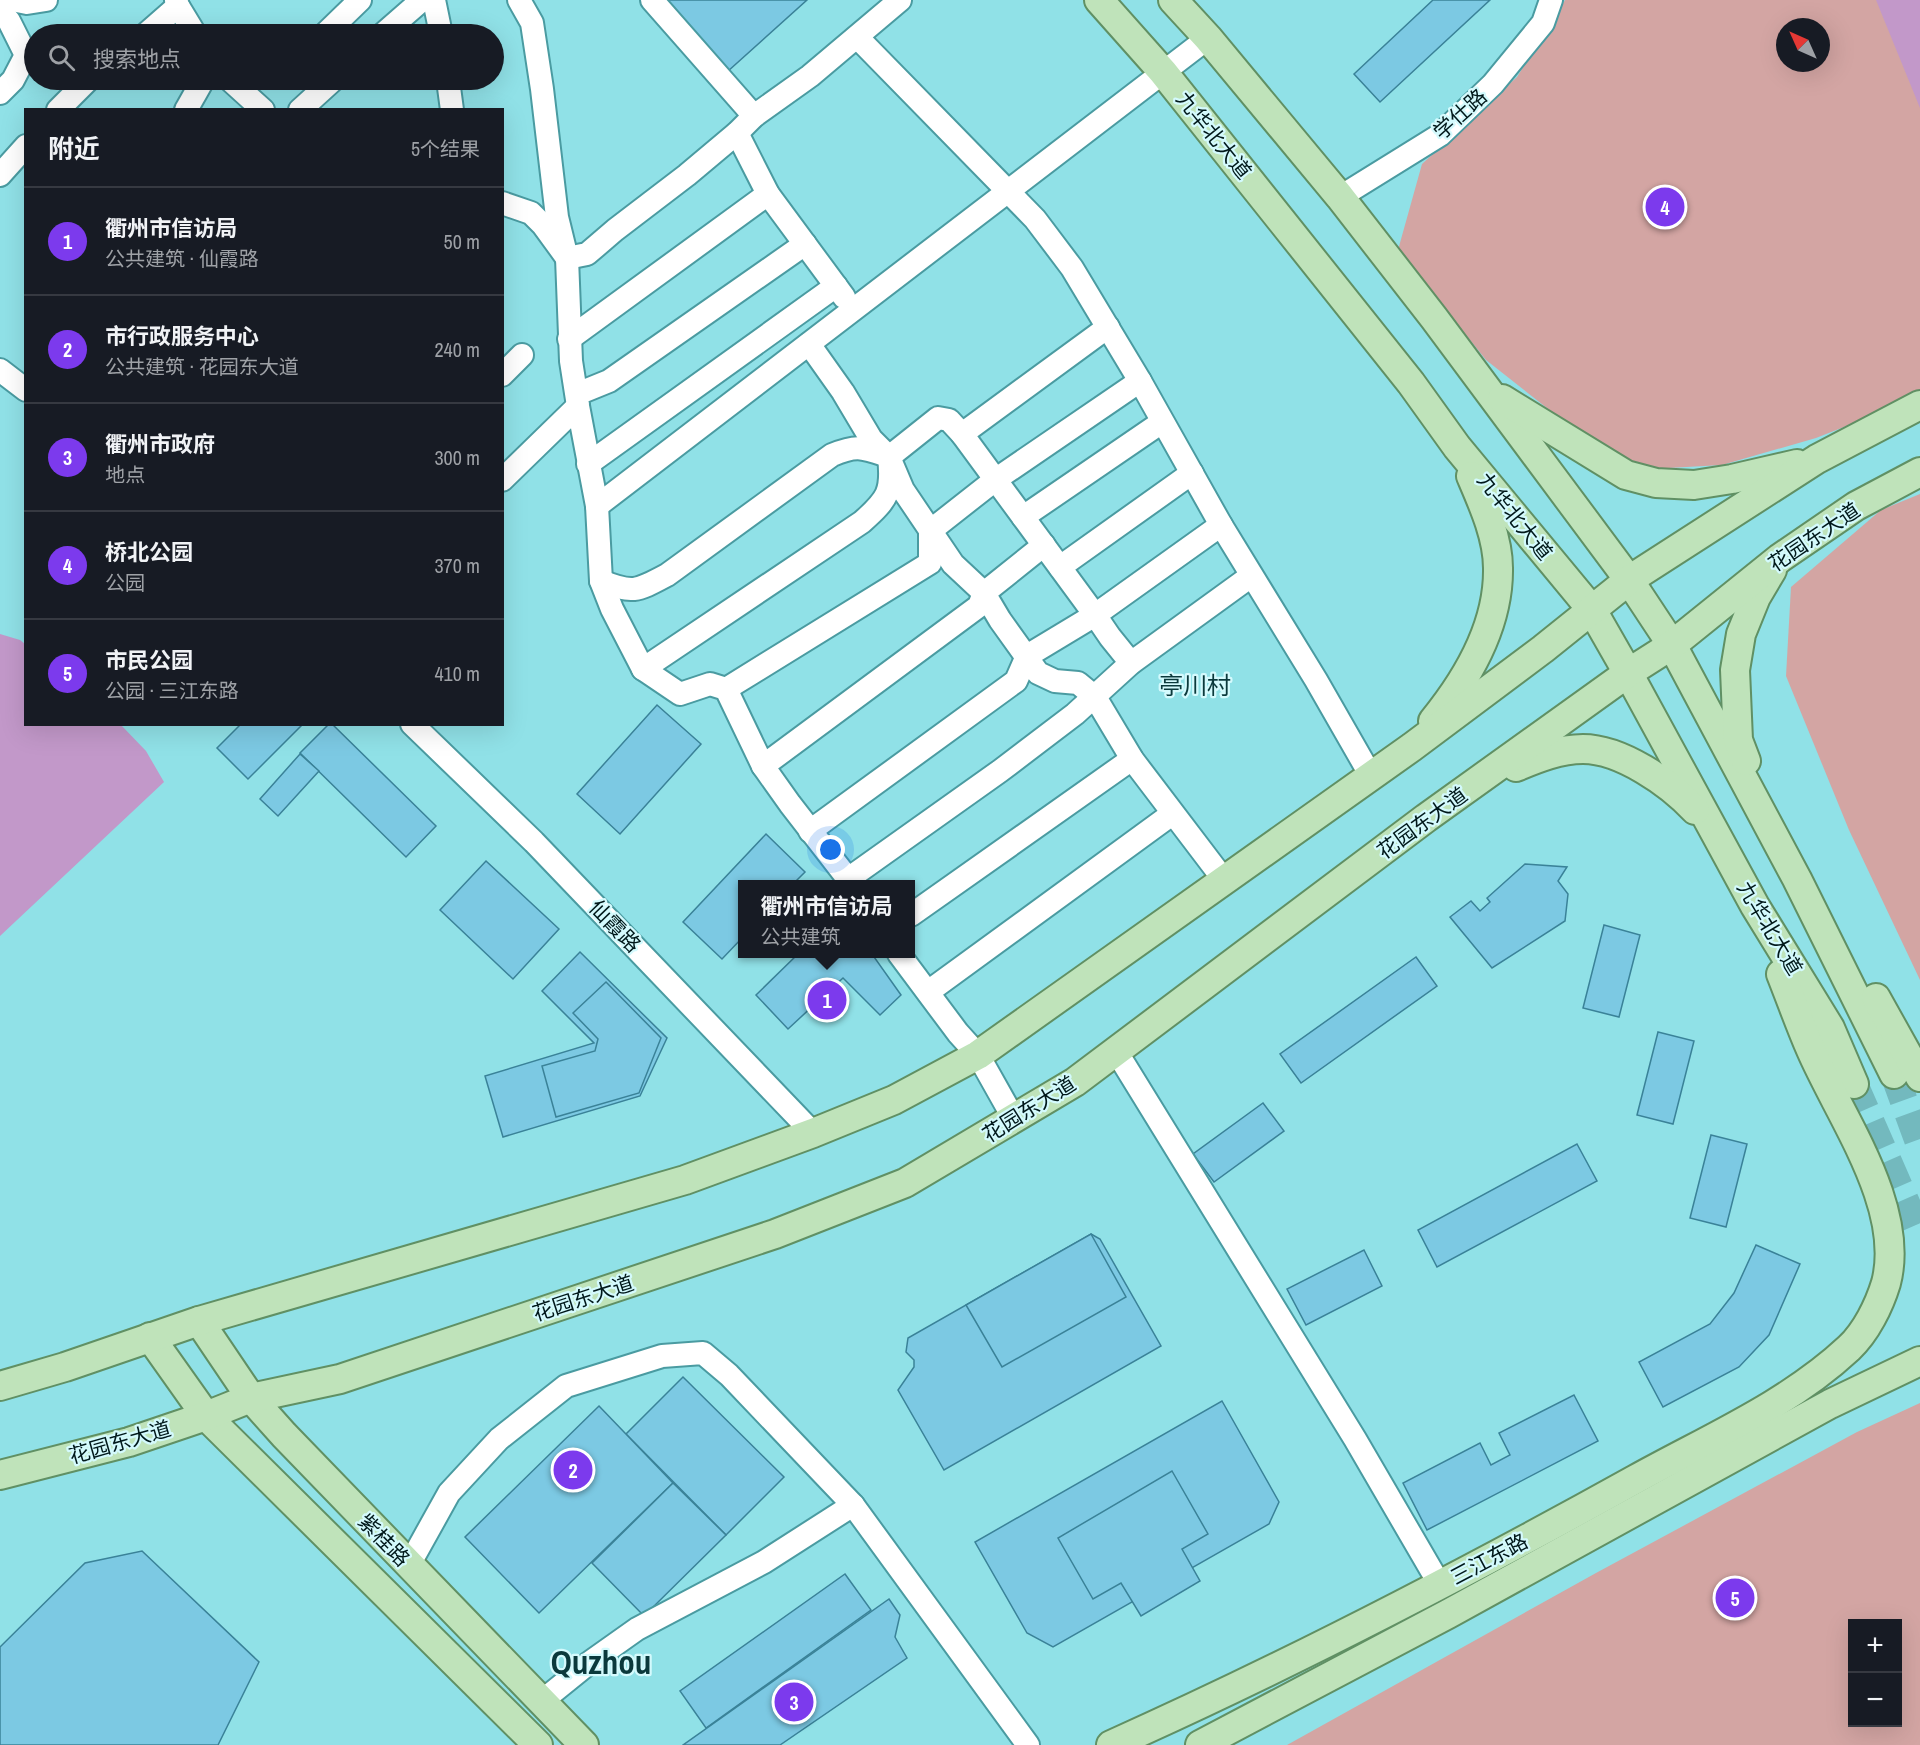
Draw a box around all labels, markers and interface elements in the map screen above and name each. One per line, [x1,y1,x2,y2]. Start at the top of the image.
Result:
north arrow [1776,18,1830,72]
search box [24,24,504,90]
icon: search [45,41,78,74]
text: 搜索地点 [93,44,181,74]
street label: 学仕路 [1427,82,1493,146]
street label: 九华北大道 [1170,85,1258,185]
text: 附近 [48,131,100,166]
text: 5个结果 [411,135,480,162]
pin: 4 [1646,184,1684,230]
text: 衢州市信访局 [105,213,237,243]
text: 1 [63,228,72,255]
text: 50 m [444,228,480,255]
text: 公共建筑 · 仙霞路 [105,245,259,272]
text: 市行政服务中心 [105,321,259,351]
text: 2 [63,336,72,363]
text: 240 m [434,336,480,363]
text: 公共建筑 · 花园东大道 [105,353,299,380]
text: 衢州市政府 [105,429,215,459]
text: 3 [63,444,72,471]
text: 300 m [434,444,480,471]
text: 地点 [105,461,145,488]
street label: 九华北大道 [1471,466,1559,566]
street label: 花园东大道 [1762,496,1866,578]
text: 桥北公园 [105,537,193,567]
text: 4 [63,552,72,579]
text: 370 m [434,552,480,579]
text: 公园 [105,569,145,596]
text: 市民公园 [105,645,193,675]
text: 5 [63,660,72,687]
text: 410 m [434,660,480,687]
district label: 亭川村 [1159,669,1231,701]
text: 公园 · 三江东路 [105,677,239,704]
street label: 花园东大道 [1371,780,1473,866]
your location [816,835,845,864]
street label: 九华北大道 [1731,876,1809,980]
popup [738,880,915,958]
text: 衢州市信访局 [760,891,893,921]
street label: 仙霞路 [583,893,647,959]
text: 公共建筑 [760,923,840,950]
pin: 1 [808,978,846,1022]
street label: 花园东大道 [977,1069,1081,1149]
street label: 花园东大道 [529,1268,637,1328]
street label: 花园东大道 [66,1414,174,1470]
pin: 2 [554,1448,592,1492]
street label: 紫桂路 [352,1507,416,1573]
street label: 三江东路 [1445,1526,1533,1592]
pin: 5 [1716,1576,1754,1620]
map controls [1848,1619,1902,1727]
button: + [1848,1619,1902,1673]
district label: Quzhou [551,1640,651,1684]
button: − [1848,1673,1902,1727]
pin: 3 [774,1680,814,1724]

